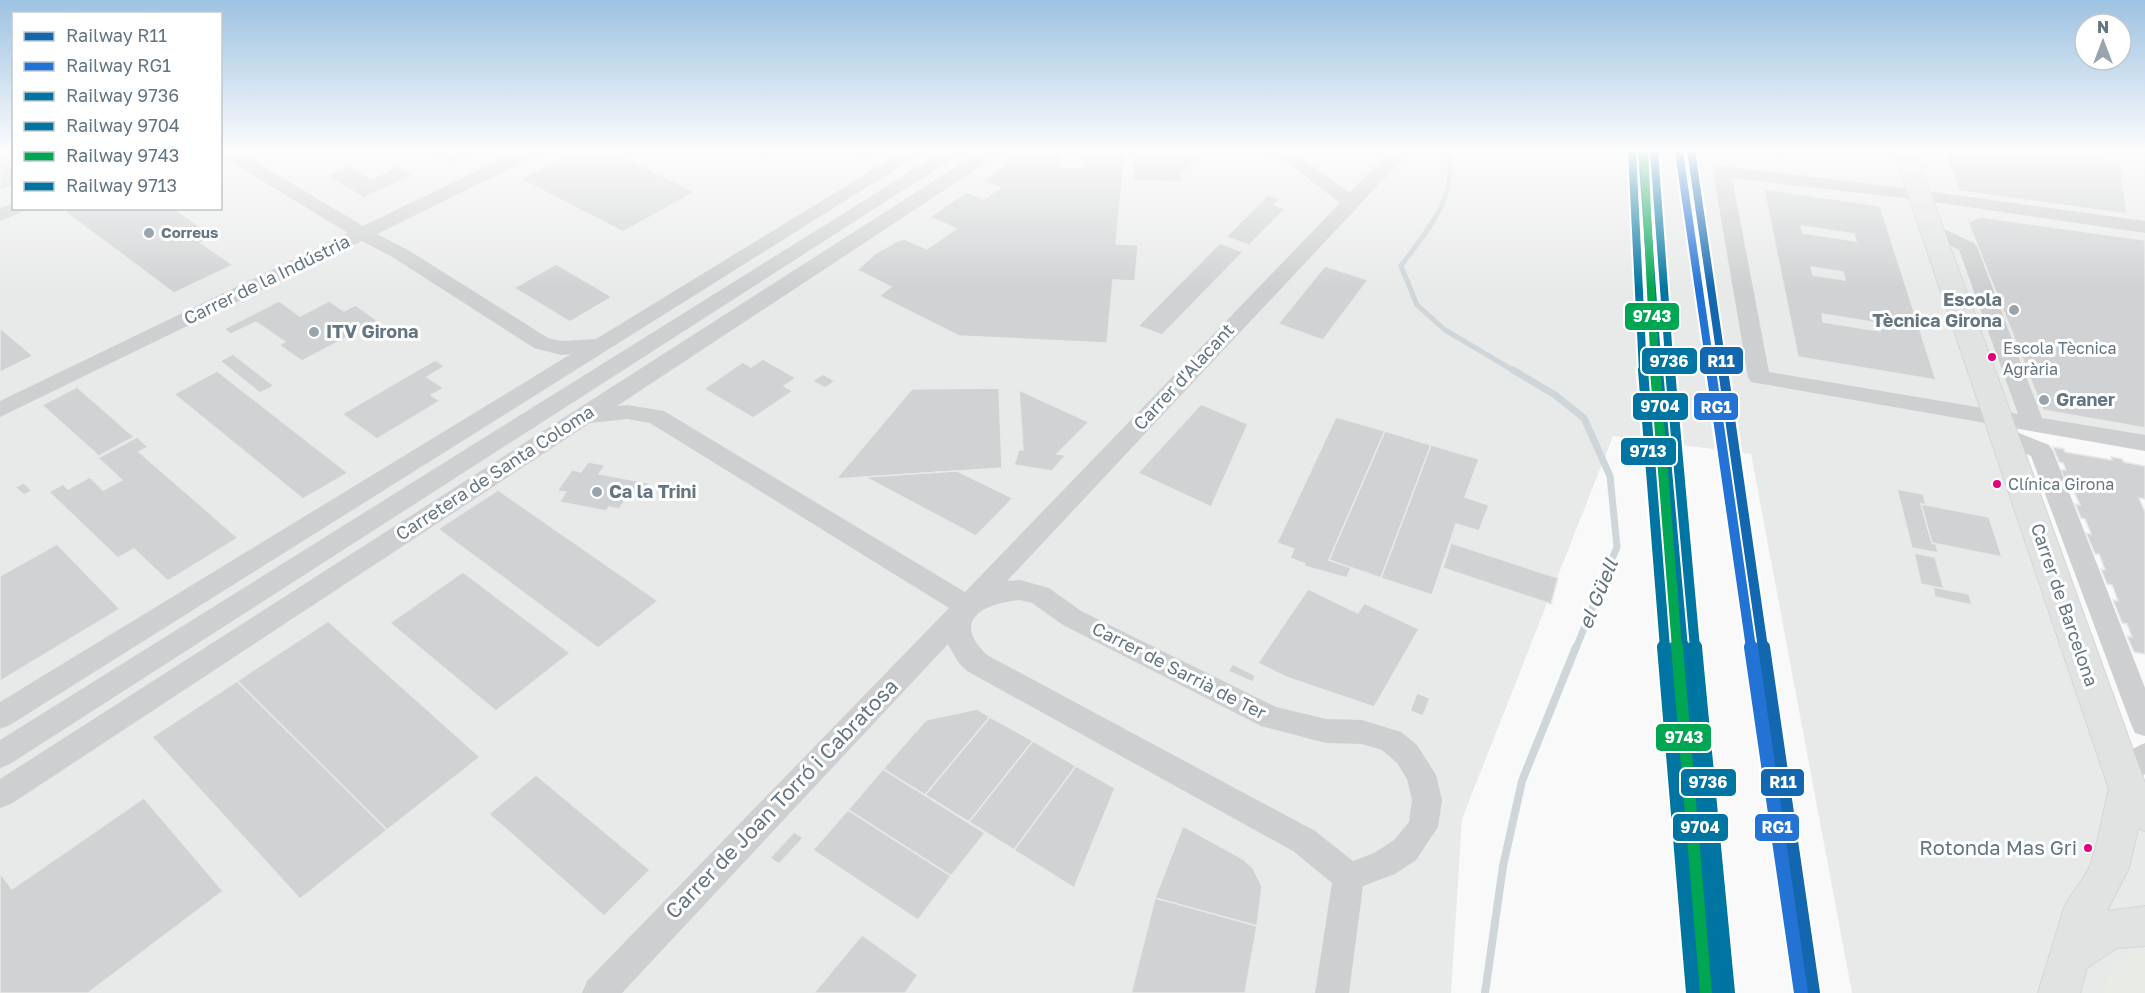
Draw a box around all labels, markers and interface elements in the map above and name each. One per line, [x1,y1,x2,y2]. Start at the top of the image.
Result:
legend [12,12,222,210]
north arrow [2073,12,2133,72]
text: N [2097,17,2109,37]
text: Railway R11 [66,24,167,46]
text: Railway RG1 [66,54,171,76]
text: Railway 9736 [66,84,179,106]
text: Railway 9704 [66,114,180,136]
text: Railway 9743 [66,144,179,166]
text: Railway 9713 [66,174,177,196]
place label: Correus [161,223,218,241]
marker: Correus [142,226,156,240]
street label: Carrer de la Indústria [180,229,353,329]
place label: Escola Tècnica Girona [1872,288,2002,331]
line badge: 9743 [1624,302,1680,331]
marker: Escola Tècnica Girona [2007,303,2021,317]
text: 9743 [1633,306,1672,326]
street label: Carrer d'Alacant [1128,319,1238,434]
place label: ITV Girona [326,320,419,342]
marker: ITV Girona [307,325,321,339]
place label: Escola Tècnica Agrària [2003,338,2117,379]
line badge: R11 [1699,346,1744,375]
line badge: 9736 [1641,347,1698,375]
text: 9736 [1650,351,1688,371]
text: R11 [1707,351,1735,371]
marker: Escola Tècnica Agrària [1986,351,1998,363]
place label: Graner [2056,388,2115,410]
line badge: 9704 [1632,392,1689,421]
line badge: RG1 [1693,392,1739,421]
marker: Graner [2037,393,2051,407]
text: 9704 [1640,396,1680,416]
text: RG1 [1700,397,1732,417]
street label: Carretera de Santa Coloma [391,400,598,545]
line badge: 9713 [1620,437,1677,466]
text: 9713 [1630,441,1667,461]
place label: Clínica Girona [2008,474,2114,494]
marker: Clínica Girona [1991,478,2003,490]
place label: Ca la Trini [609,480,697,502]
marker: Ca la Trini [590,485,604,499]
street label: Carrer de Barcelona [2027,520,2103,689]
water label: el Güell [1572,554,1622,632]
street label: Carrer de Sarrià de Ter [1089,617,1270,724]
street label: Carrer de Joan Torró i Cabratosa [659,673,903,924]
line badge: 9743 [1655,723,1712,752]
text: 9743 [1665,727,1704,747]
line badge: 9736 [1680,768,1737,797]
line badge: R11 [1760,768,1805,797]
text: 9736 [1689,772,1727,792]
text: R11 [1769,772,1797,792]
line badge: 9704 [1672,813,1729,842]
line badge: RG1 [1754,813,1800,842]
text: 9704 [1680,817,1720,837]
text: RG1 [1761,817,1793,837]
place label: Rotonda Mas Gri [1919,835,2077,859]
marker: Rotonda Mas Gri [2082,842,2094,854]

